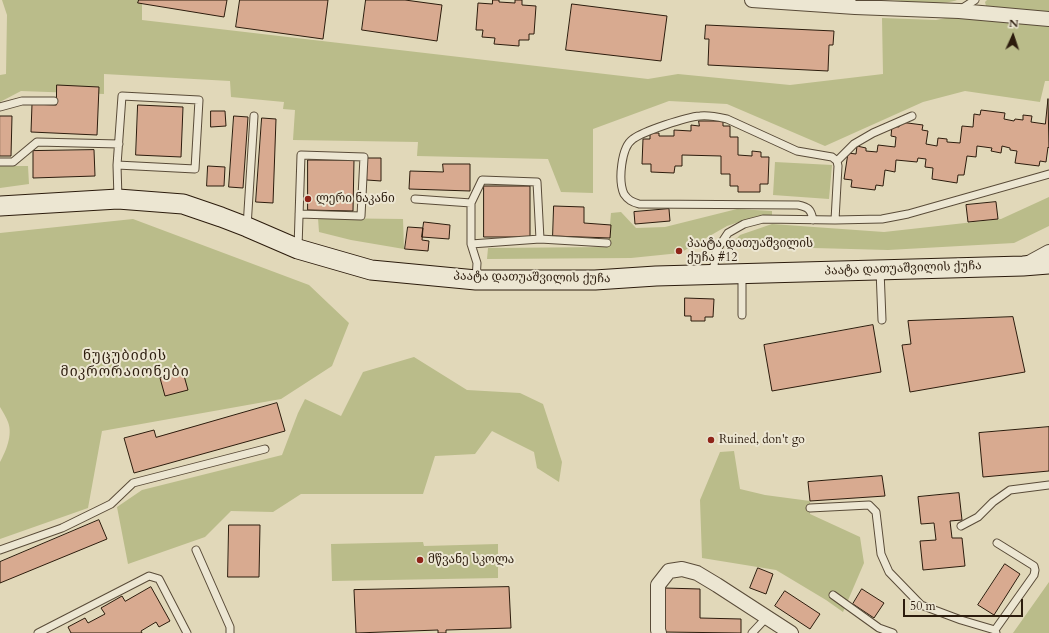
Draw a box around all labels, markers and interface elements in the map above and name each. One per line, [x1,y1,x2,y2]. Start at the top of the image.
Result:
north arrow [993,16,1033,56]
text: N [1008,16,1019,31]
place label: ლერი ნაკანი [316,192,395,206]
marker: ლერი ნაკანი [303,194,313,204]
place label: პაატა დათუაშვილის ქუჩა #12 [687,237,813,265]
marker: პაატა დათუაშვილის ქუჩა #12 [674,246,684,256]
street label: პაატა დათუაშვილის ქუჩა [824,259,982,279]
street label: პაატა დათუაშვილის ქუჩა [453,269,611,287]
district label: ნუცუბიძის მიკრორაიონები [60,349,190,382]
place label: Ruined, don't go [719,433,805,447]
marker: Ruined, don't go [706,435,716,445]
place label: მწვანე სკოლა [428,553,514,567]
marker: მწვანე სკოლა [415,555,425,565]
scale bar [905,591,1025,617]
text: 50 m [910,598,936,614]

